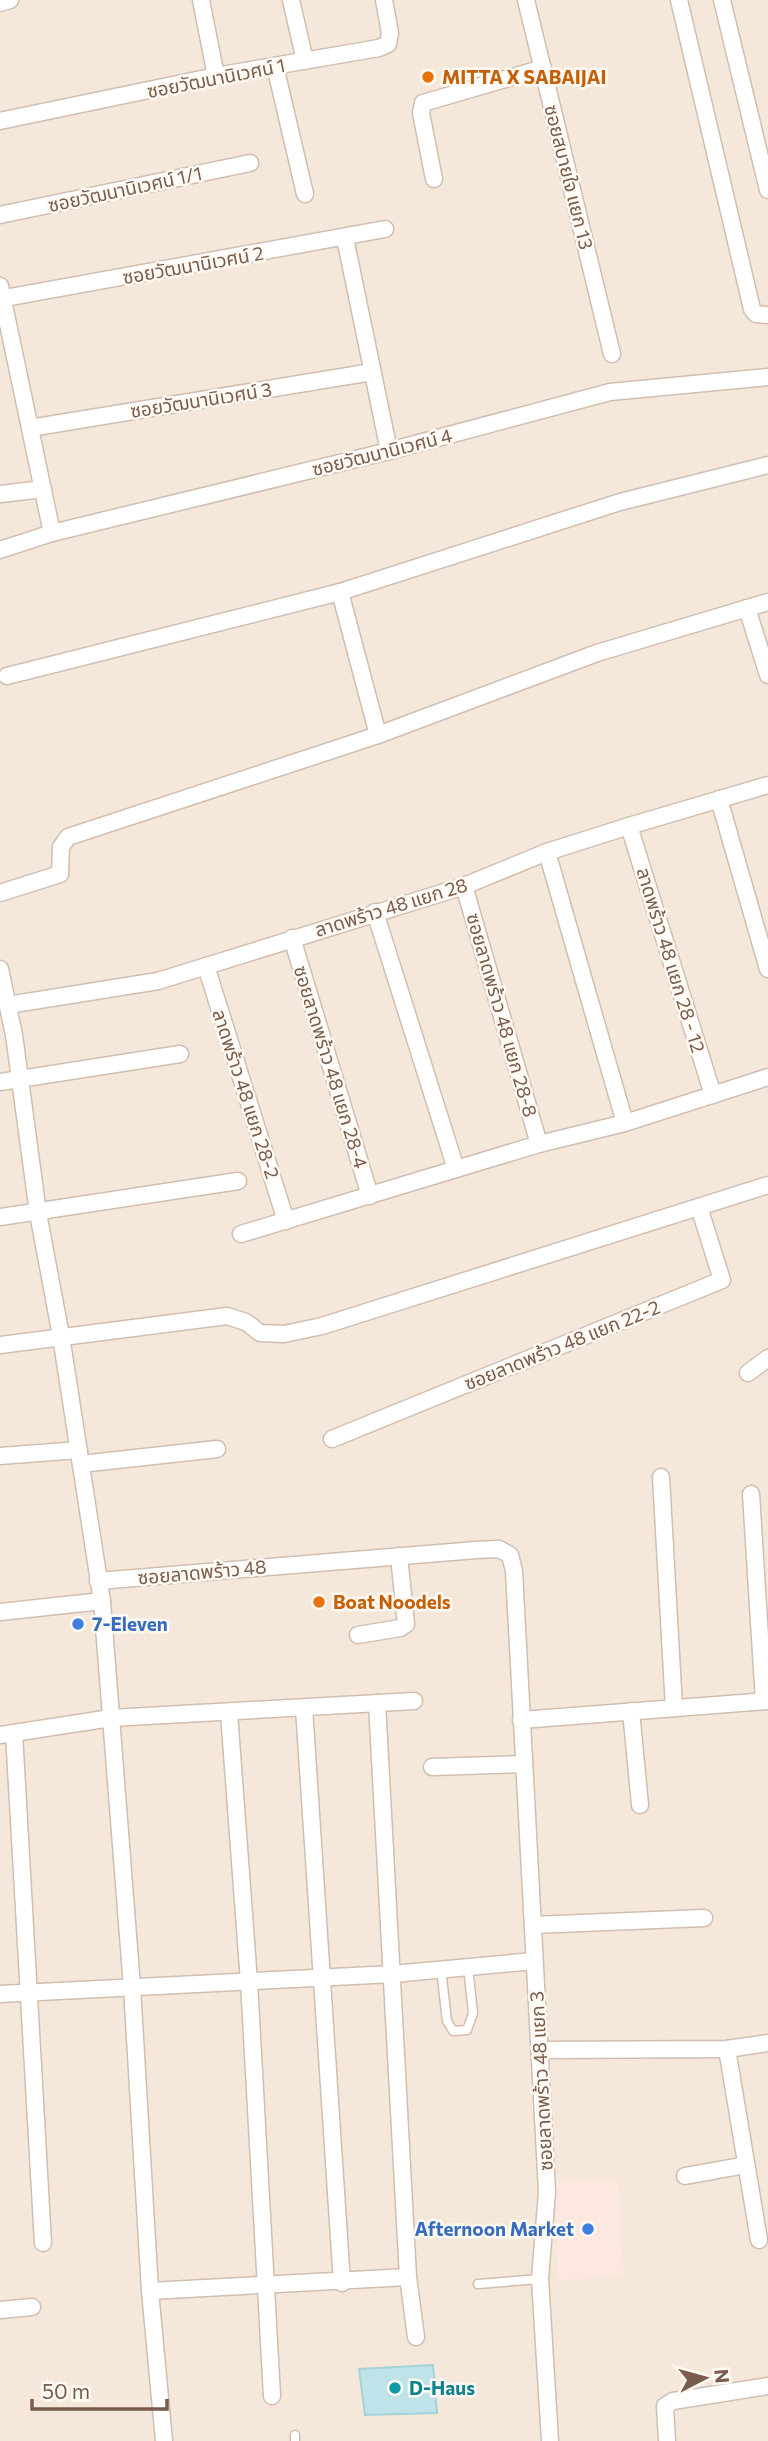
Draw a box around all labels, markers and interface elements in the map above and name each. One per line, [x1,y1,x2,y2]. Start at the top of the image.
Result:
street label: ซอยวัฒนานิเวศน์ 1 [145,53,287,102]
place label: MITTA X SABAIJAI [442,65,606,88]
marker: MITTA X SABAIJAI [420,69,436,85]
street label: ซอยสบายใจ แยก 13 [540,102,599,252]
street label: ซอยวัฒนานิเวศน์ 1/1 [46,161,204,216]
street label: ซอยวัฒนานิเวศน์ 2 [121,241,265,288]
street label: ซอยวัฒนานิเวศน์ 3 [128,377,273,422]
street label: ซอยวัฒนานิเวศน์ 4 [309,423,454,480]
street label: ลาดพร้าว 48 แยก 28 - 12 [632,864,711,1055]
street label: ลาดพร้าว 48 แยก 28 [312,872,470,941]
street label: ซอยลาดพร้าว 48 แยก 28-8 [462,910,543,1119]
street label: ซอยลาดพร้าว 48 แยก 28-4 [290,963,373,1171]
street label: ลาดพร้าว 48 แยก 28-2 [208,1006,285,1182]
street label: ซอยลาดพร้าว 48 แยก 22-2 [461,1295,663,1394]
street label: ซอยลาดพร้าว 48 [137,1554,267,1589]
place label: Boat Noodels [333,1590,451,1613]
marker: Boat Noodels [311,1594,327,1610]
place label: 7-Eleven [92,1612,168,1635]
marker: 7-Eleven [70,1616,86,1632]
street label: ซอยลาดพร้าว 48 แยก 3 [524,1990,557,2172]
place label: Afternoon Market [415,2217,574,2240]
marker: Afternoon Market [580,2221,596,2237]
north arrow [670,2343,740,2413]
scale bar [32,2368,166,2412]
text: N [710,2368,735,2384]
place label: D-Haus [409,2376,475,2399]
text: 50 m [42,2378,90,2403]
marker: D-Haus [387,2380,403,2396]

